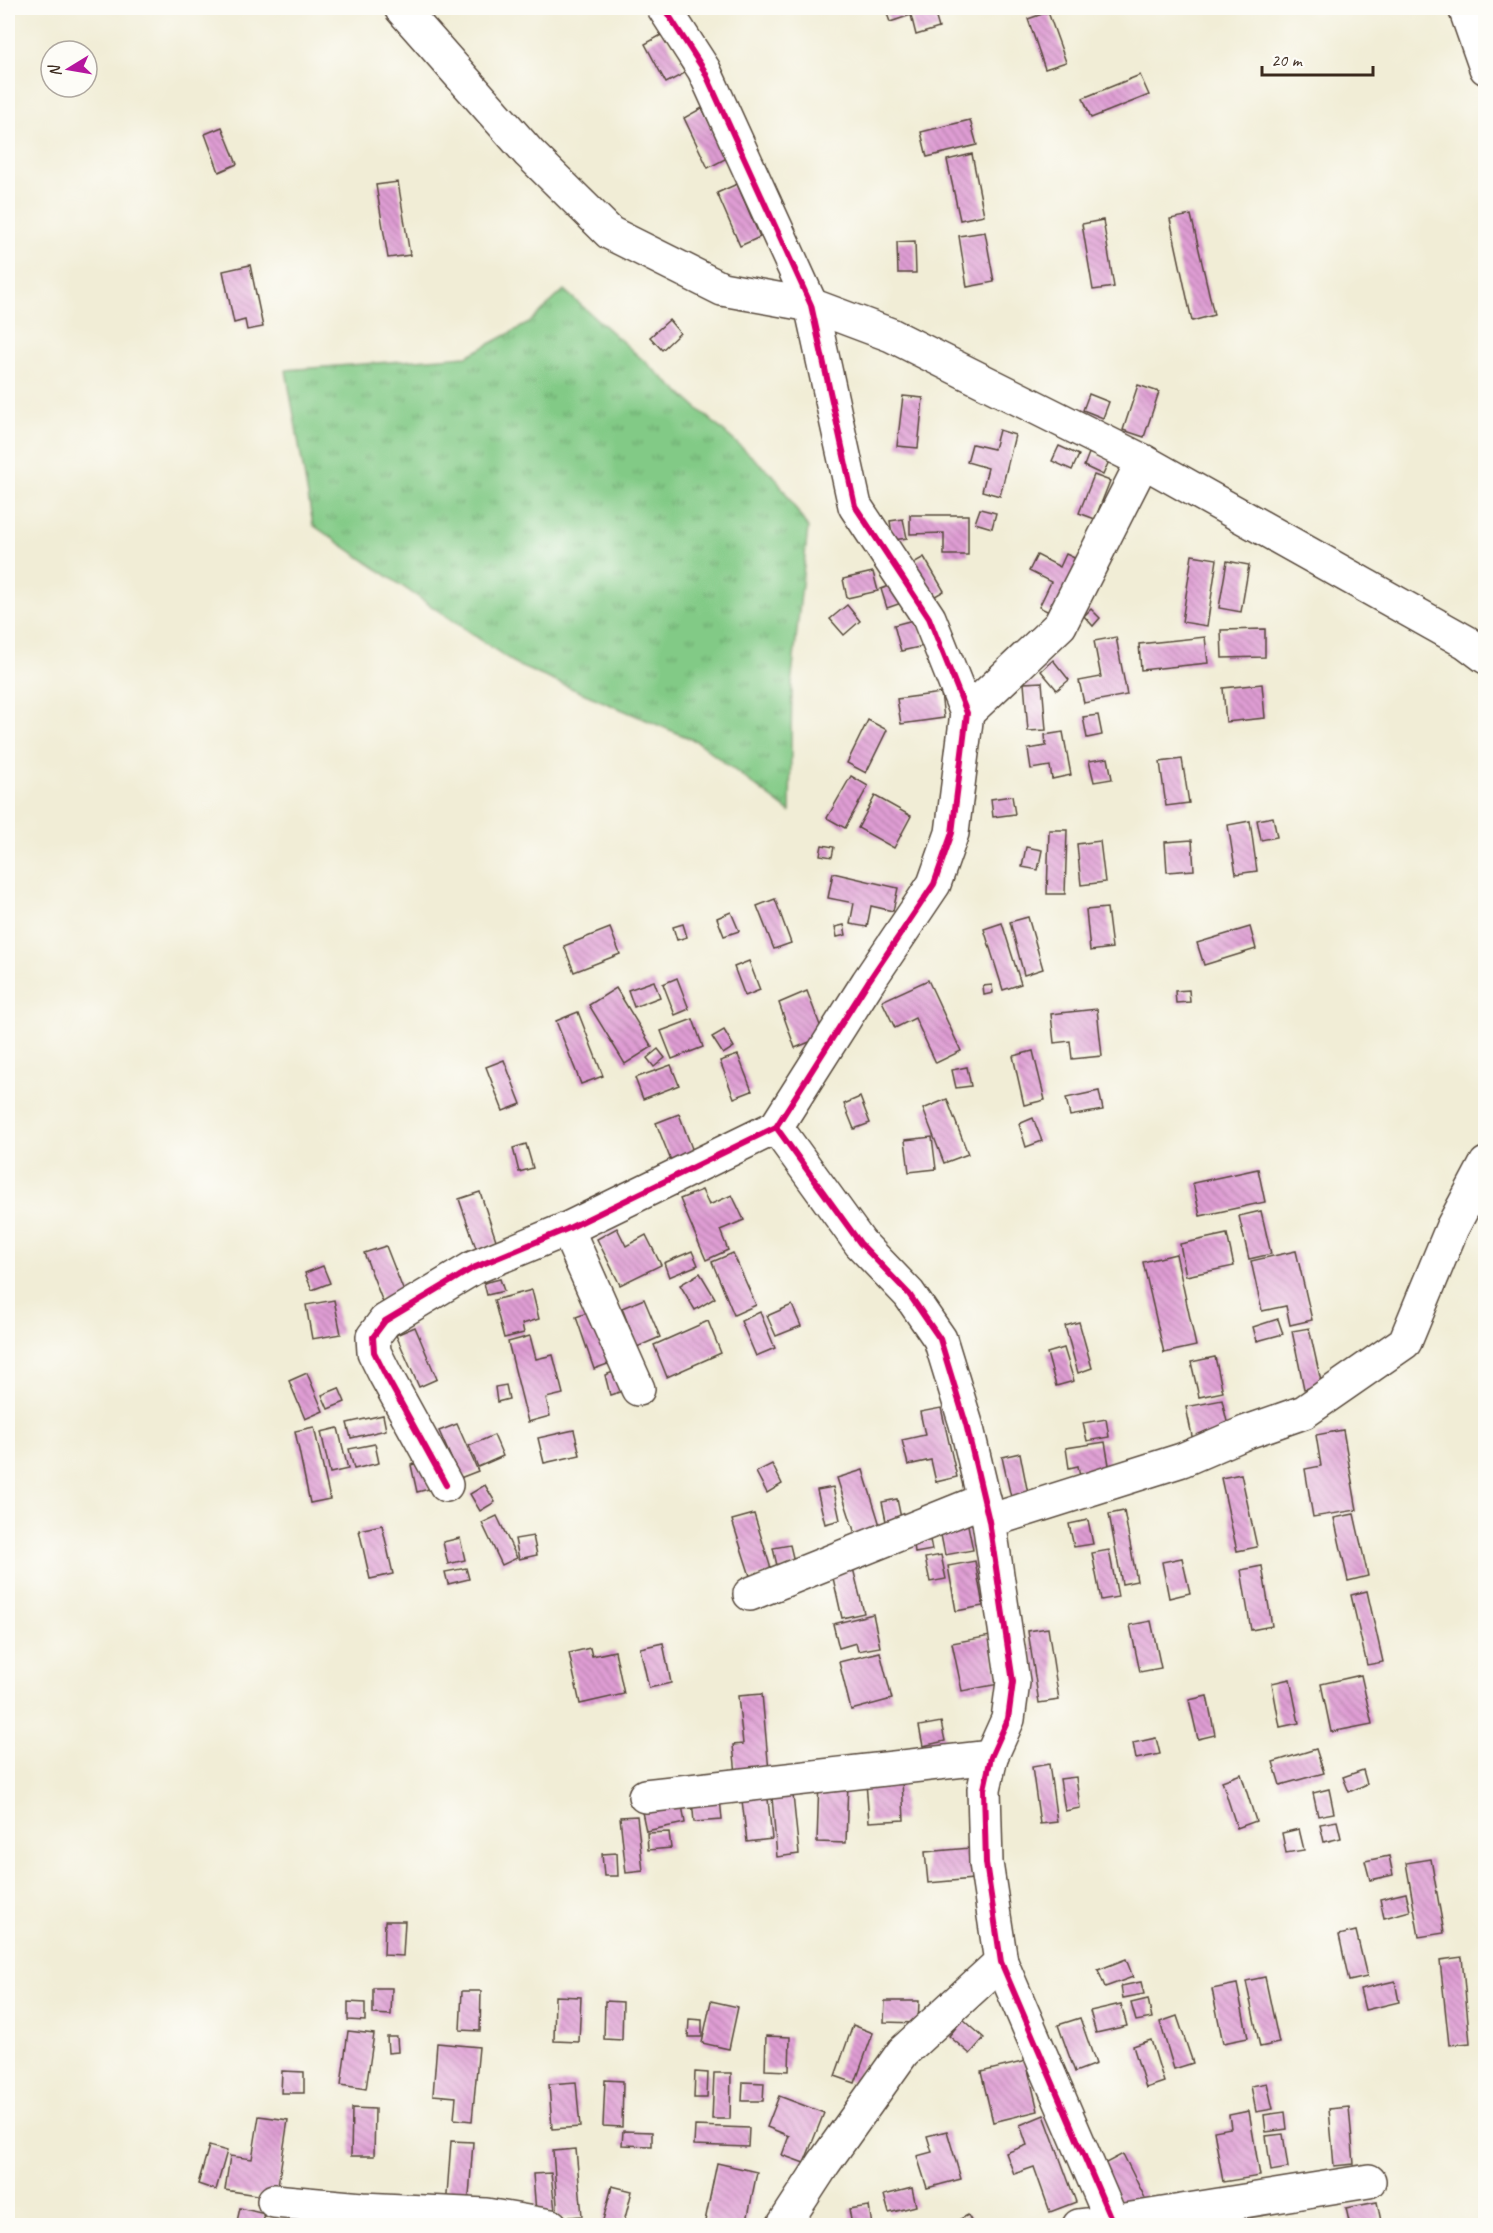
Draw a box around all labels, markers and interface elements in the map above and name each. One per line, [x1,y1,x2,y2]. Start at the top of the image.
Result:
north arrow [39,39,99,99]
scale bar [1262,39,1373,77]
text: 20 m [1271,49,1304,71]
text: N [44,62,66,78]

